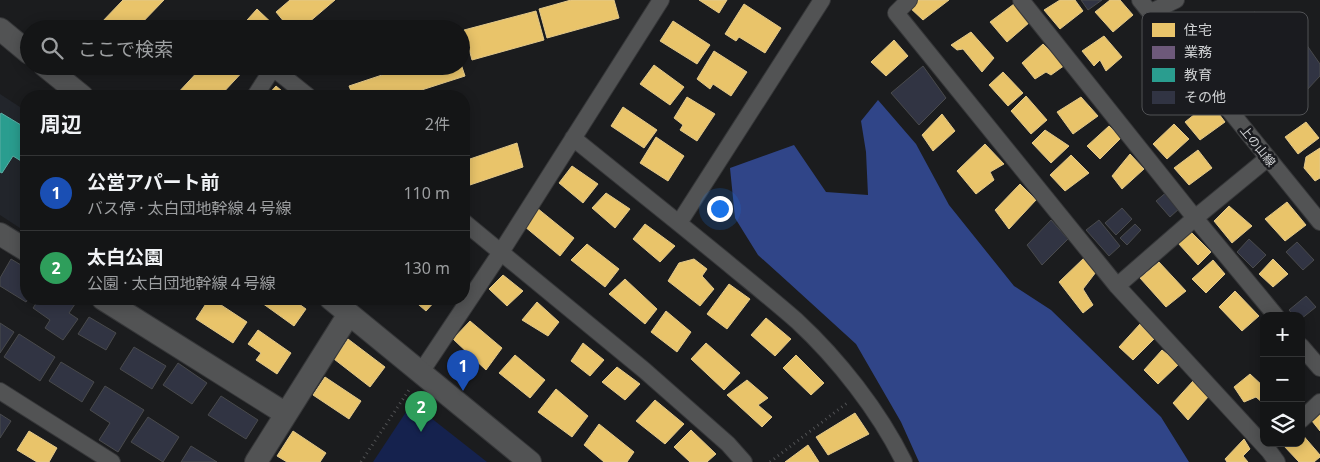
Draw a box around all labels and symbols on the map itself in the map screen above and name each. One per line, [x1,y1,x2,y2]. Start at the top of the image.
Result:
legend [1142,12,1308,115]
text: 住宅 [1184,20,1212,39]
text: 業務 [1184,42,1212,61]
text: 教育 [1184,65,1212,84]
text: その他 [1184,87,1226,106]
street label: 上の山線 [1236,122,1280,170]
your location [707,196,733,222]
pin: 1 [447,350,479,391]
pin: 2 [405,391,437,432]

